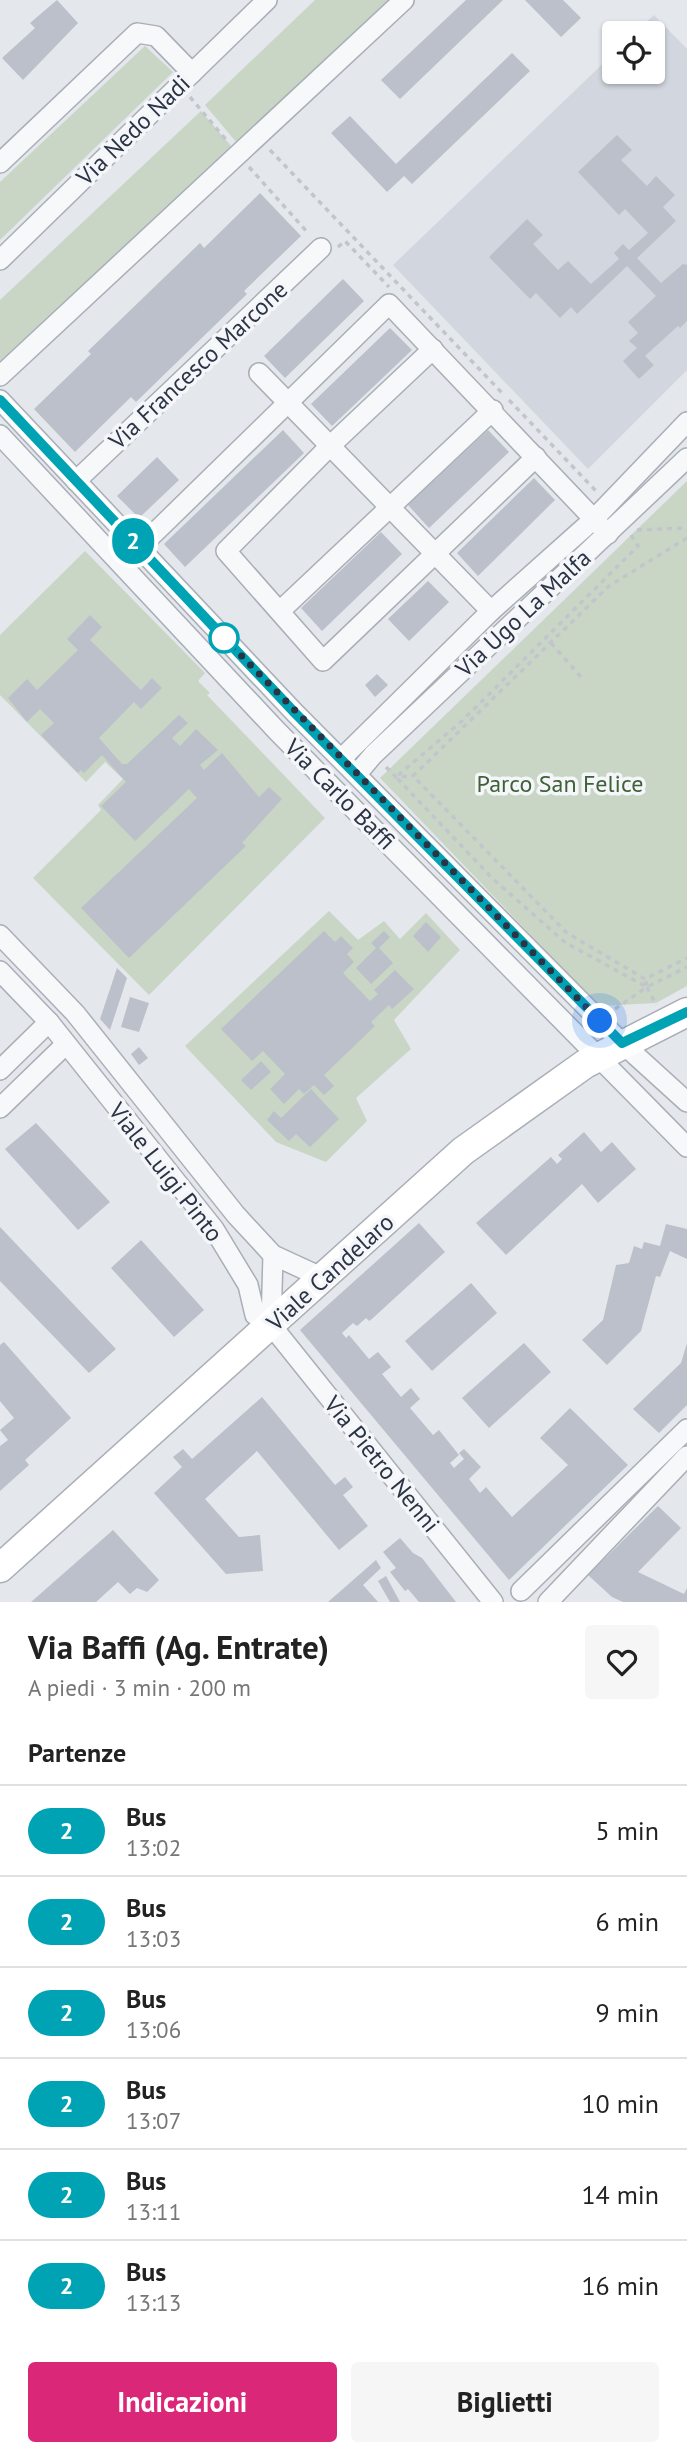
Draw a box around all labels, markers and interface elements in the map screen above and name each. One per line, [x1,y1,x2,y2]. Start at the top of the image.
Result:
map controls [602,21,665,84]
button: locate [602,21,665,84]
street label: Via Nedo Nadi [69,68,196,193]
street label: Via Francesco Marcone [101,274,294,457]
line badge: 2 [110,518,156,564]
text: 2 [126,525,140,556]
street label: Via Ugo La Malfa [448,542,597,684]
unlabelled marker [209,623,239,653]
street label: Via Carlo Baffi [277,731,402,856]
park label: Parco San Felice [477,768,643,799]
your location [582,1003,617,1038]
street label: Viale Luigi Pinto [101,1095,230,1248]
street label: Viale Candelaro [259,1207,400,1338]
street label: Via Pietro Nenni [317,1389,447,1539]
text: Via Baffi (Ag. Entrate) [28,1625,329,1668]
button: heart [585,1625,659,1699]
text: A piedi · 3 min · 200 m [28,1673,251,1702]
text: Partenze [28,1736,126,1769]
text: Bus [126,1800,166,1833]
text: 5 min [596,1814,659,1847]
text: 2 [60,1815,73,1846]
text: 13:02 [126,1833,181,1862]
text: Bus [126,1891,166,1924]
text: 6 min [596,1905,659,1938]
text: 2 [60,1906,73,1937]
text: 13:03 [126,1924,181,1953]
text: Bus [126,1982,166,2015]
text: 9 min [596,1996,659,2029]
text: 2 [60,1997,73,2028]
text: 13:06 [126,2015,181,2044]
text: Bus [126,2073,166,2106]
text: 10 min [581,2087,659,2120]
text: 2 [60,2088,73,2119]
text: 13:07 [126,2106,181,2135]
text: Bus [126,2164,166,2197]
text: 14 min [581,2178,659,2211]
text: 2 [60,2179,73,2210]
text: 13:11 [126,2197,181,2226]
text: Bus [126,2255,166,2288]
text: 16 min [581,2269,659,2302]
text: 2 [60,2270,73,2301]
text: 13:13 [126,2288,181,2317]
button: Indicazioni [28,2362,337,2442]
button: Biglietti [351,2362,659,2442]

